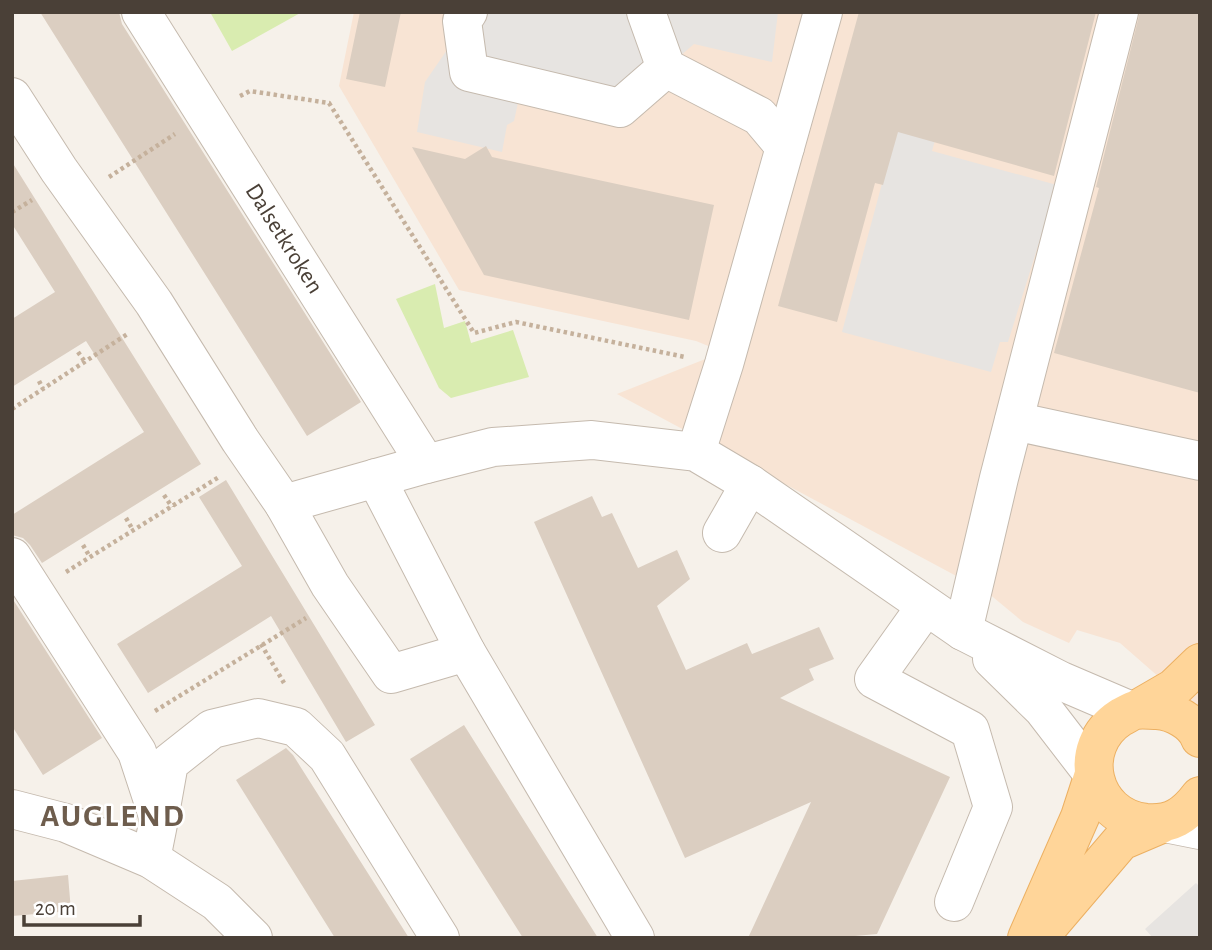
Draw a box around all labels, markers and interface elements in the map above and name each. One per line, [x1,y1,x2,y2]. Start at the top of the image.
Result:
street label: Dalsetkroken [241,180,327,298]
district label: AUGLEND [40,800,186,832]
scale bar [24,884,140,928]
text: 20 m [35,898,76,919]

